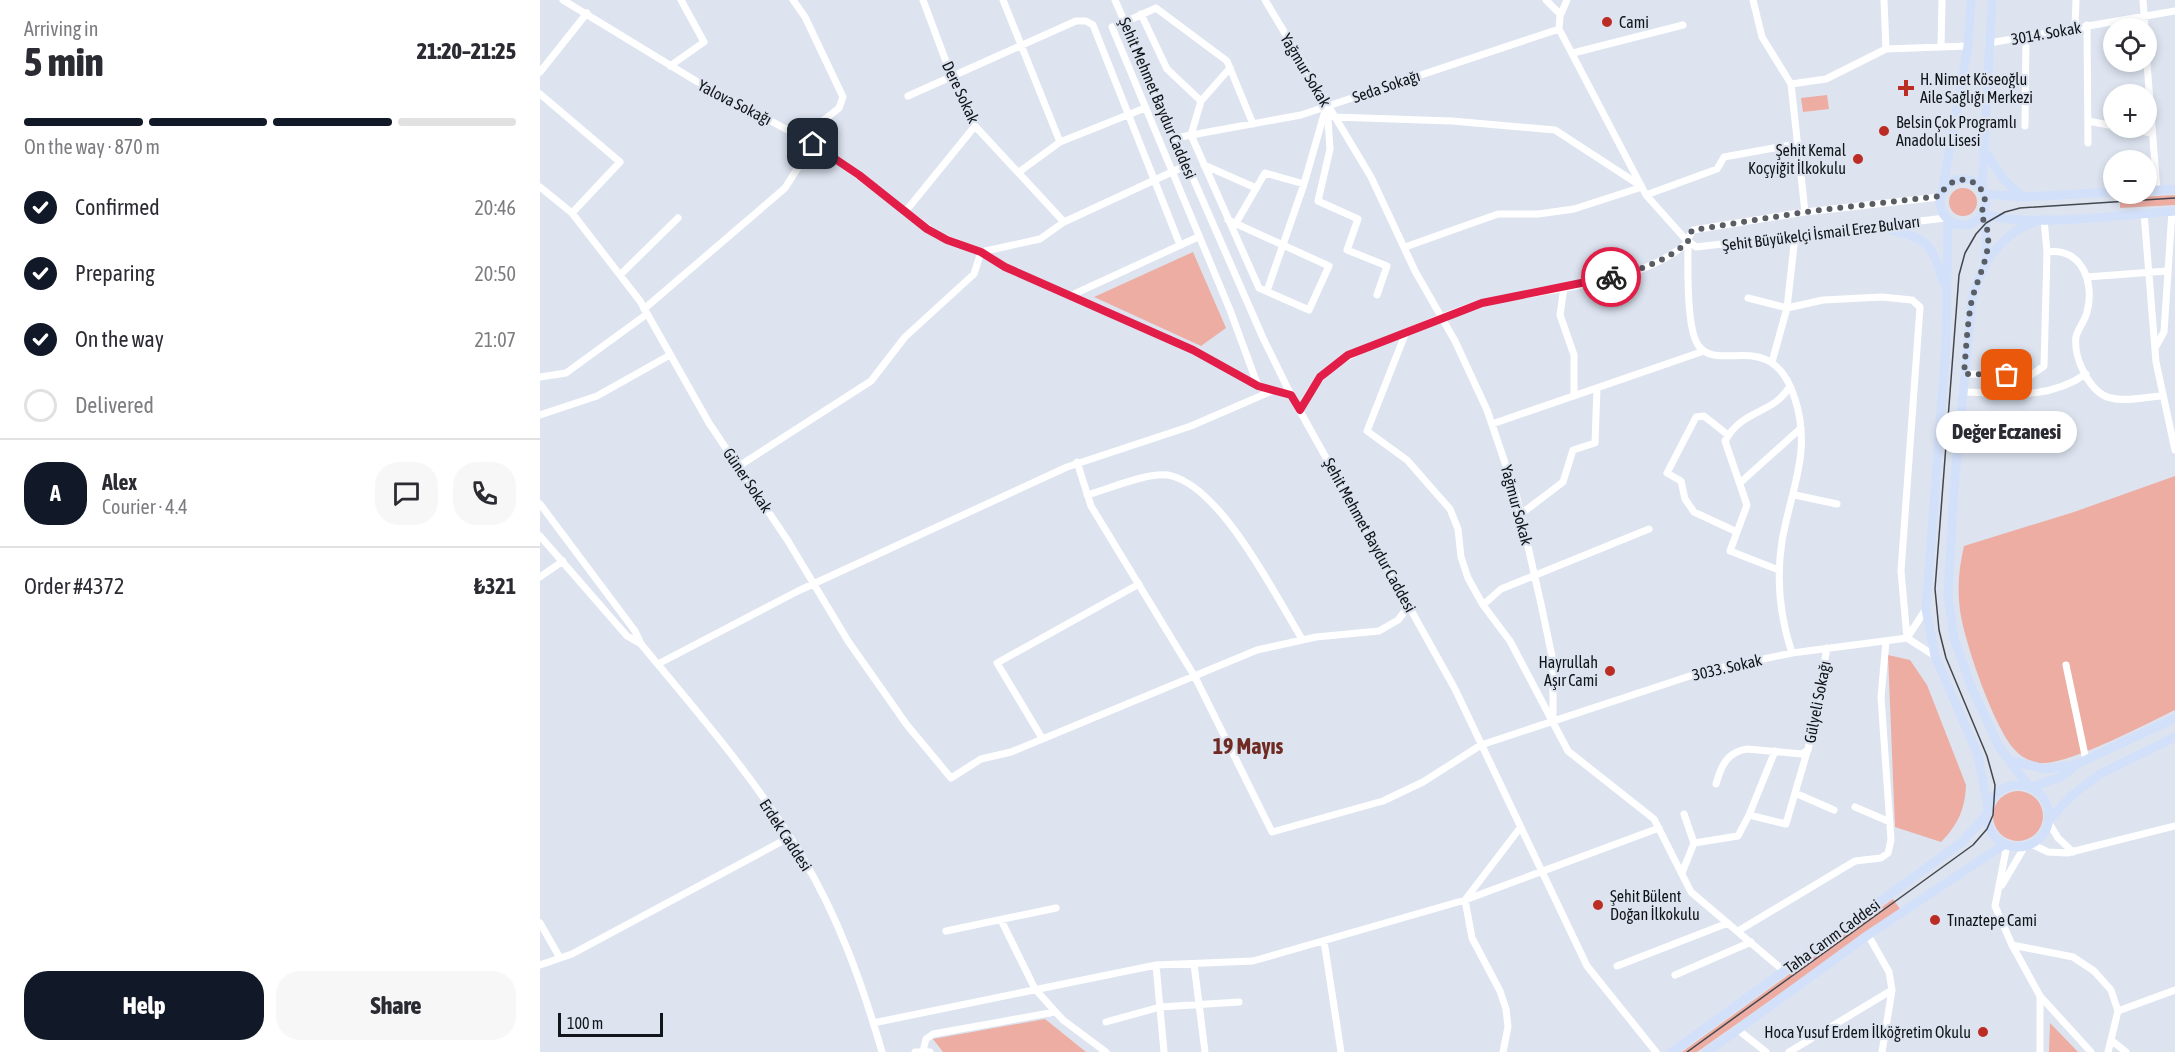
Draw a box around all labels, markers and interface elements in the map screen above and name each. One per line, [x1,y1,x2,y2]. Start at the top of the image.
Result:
place label: Cami [1619,13,1649,31]
street label: Şehit Mehmet Baydur Caddesi [1115,15,1200,182]
marker: Cami [1600,15,1614,29]
text: Arriving in [24,17,98,40]
street label: 3014. Sokak [2010,18,2082,48]
map controls [2103,18,2157,204]
button: locate [2103,18,2157,72]
street label: Yağmur Sokak [1276,30,1335,110]
text: 21:20–21:25 [417,38,516,64]
text: 5 min [24,40,104,84]
street label: Dere Sokak [939,58,983,126]
street label: Seda Sokağı [1350,66,1423,107]
place label: H. Nimet Köseoğlu Aile Sağlığı Merkezi [1920,70,2033,107]
street label: Yalova Sokağı [695,76,775,129]
marker: H. Nimet Köseoğlu Aile Sağlığı Merkezi [1897,79,1915,97]
button: + [2103,84,2157,138]
place label: Belsin Çok Programlı Anadolu Lisesi [1896,113,2017,149]
pin [787,118,838,169]
marker: Belsin Çok Programlı Anadolu Lisesi [1877,124,1891,138]
icon: home [796,127,829,160]
text: On the way · 870 m [24,135,160,158]
place label: Şehit Kemal Koçyiğit İlkokulu [1748,141,1847,178]
button: − [2103,150,2157,204]
marker: Şehit Kemal Koçyiğit İlkokulu [1851,152,1865,166]
icon: check [24,191,57,224]
text: Confirmed [75,194,160,220]
text: 20:46 [474,196,516,219]
street label: Şehit Büyükelçi İsmail Erez Bulvarı [1721,212,1921,255]
courier [1581,247,1641,307]
icon: check [24,257,57,290]
text: Preparing [75,260,155,286]
icon: bike [1595,261,1628,294]
text: 20:50 [474,262,516,285]
icon: check [24,323,57,356]
text: On the way [75,326,164,352]
text: 21:07 [474,328,516,351]
pin [1981,349,2032,400]
icon: bag [1990,358,2023,391]
text: Delivered [75,392,154,418]
callout: Değer Eczanesi [1936,411,2078,453]
text: Değer Eczanesi [1952,420,2061,443]
street label: Güner Sokak [720,444,776,516]
street label: Şehit Mehmet Baydur Caddesi [1319,455,1420,616]
button: chat [375,462,438,525]
button: phone [453,462,516,525]
street label: Yağmur Sokak [1497,463,1536,547]
text: Alex [102,469,137,495]
text: A [50,480,61,506]
text: Courier · 4.4 [102,495,188,518]
text: Order #4372 [24,573,124,599]
text: ₺321 [474,573,516,599]
street label: 3033. Sokak [1690,650,1764,684]
place label: Hayrullah Aşır Cami [1539,653,1598,690]
street label: Gülyeli Sokağı [1800,659,1835,745]
marker: Hayrullah Aşır Cami [1603,664,1617,678]
district label: 19 Mayıs [1213,733,1284,759]
street label: Erdek Caddesi [756,796,816,874]
place label: Şehit Bülent Doğan İlkokulu [1610,887,1700,924]
street label: Taha Carım Caddesi [1781,895,1883,977]
marker: Şehit Bülent Doğan İlkokulu [1591,898,1605,912]
place label: Tınaztepe Cami [1947,911,2037,930]
marker: Tınaztepe Cami [1928,913,1942,927]
button: Help [24,971,264,1040]
button: Share [276,971,516,1040]
scale bar [558,1010,663,1038]
text: 100 m [567,1014,603,1032]
place label: Hoca Yusuf Erdem İlköğretim Okulu [1764,1023,1971,1042]
marker: Hoca Yusuf Erdem İlköğretim Okulu [1976,1025,1990,1039]

